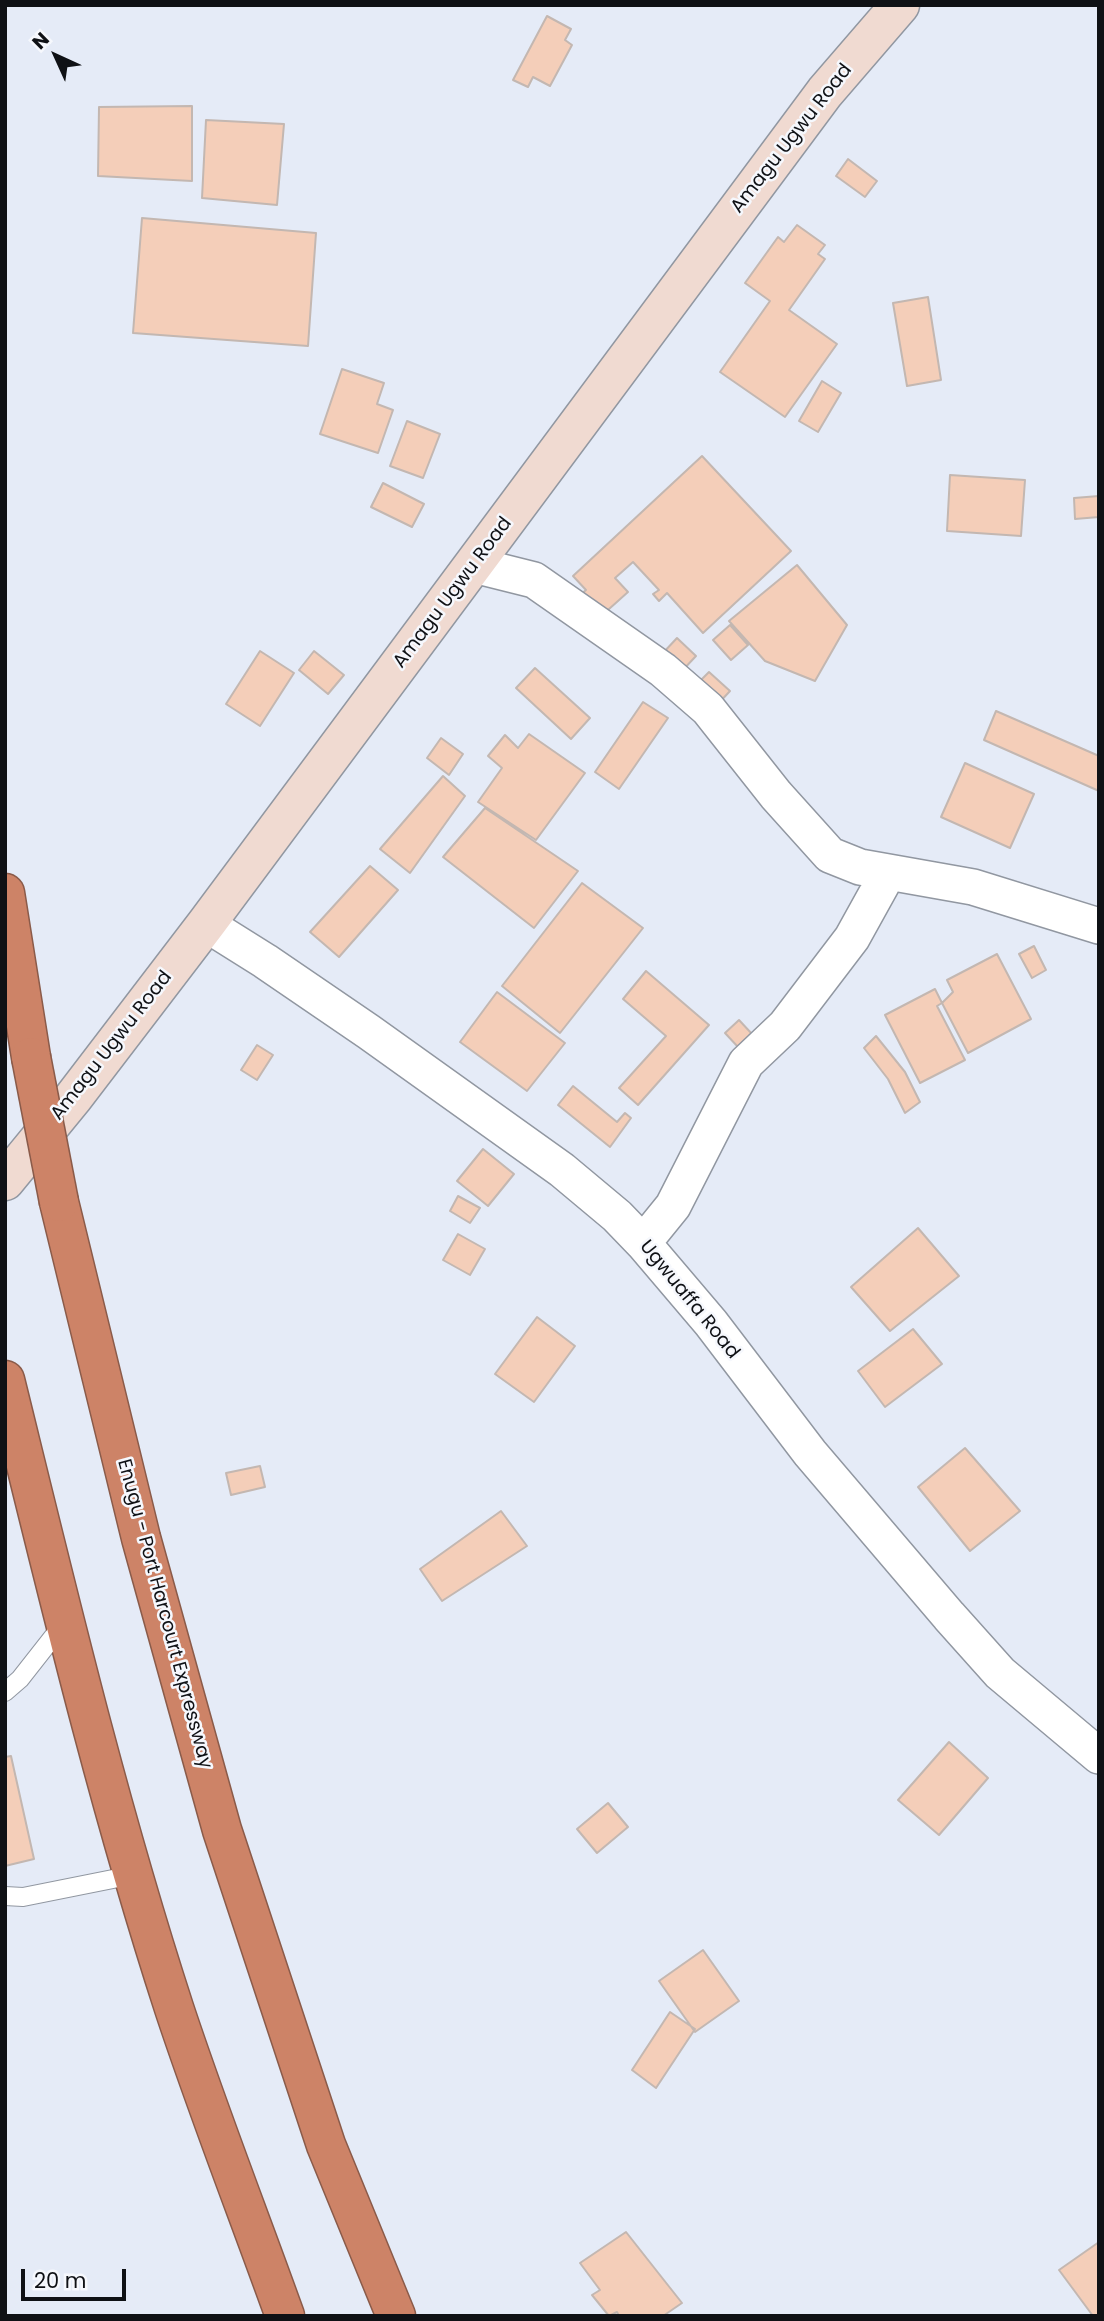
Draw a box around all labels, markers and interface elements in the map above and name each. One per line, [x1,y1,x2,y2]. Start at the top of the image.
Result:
north arrow [21,21,91,91]
text: N [26,26,55,55]
street label: Amagu Ugwu Road [727,60,857,218]
street label: Amagu Ugwu Road [389,513,517,673]
street label: Amagu Ugwu Road [47,967,177,1125]
street label: Ugwuaffa Road [634,1236,744,1364]
street label: Enugu - Port Harcourt Expressway [112,1457,216,1771]
scale bar [24,2254,130,2298]
text: 20 m [34,2266,87,2295]

